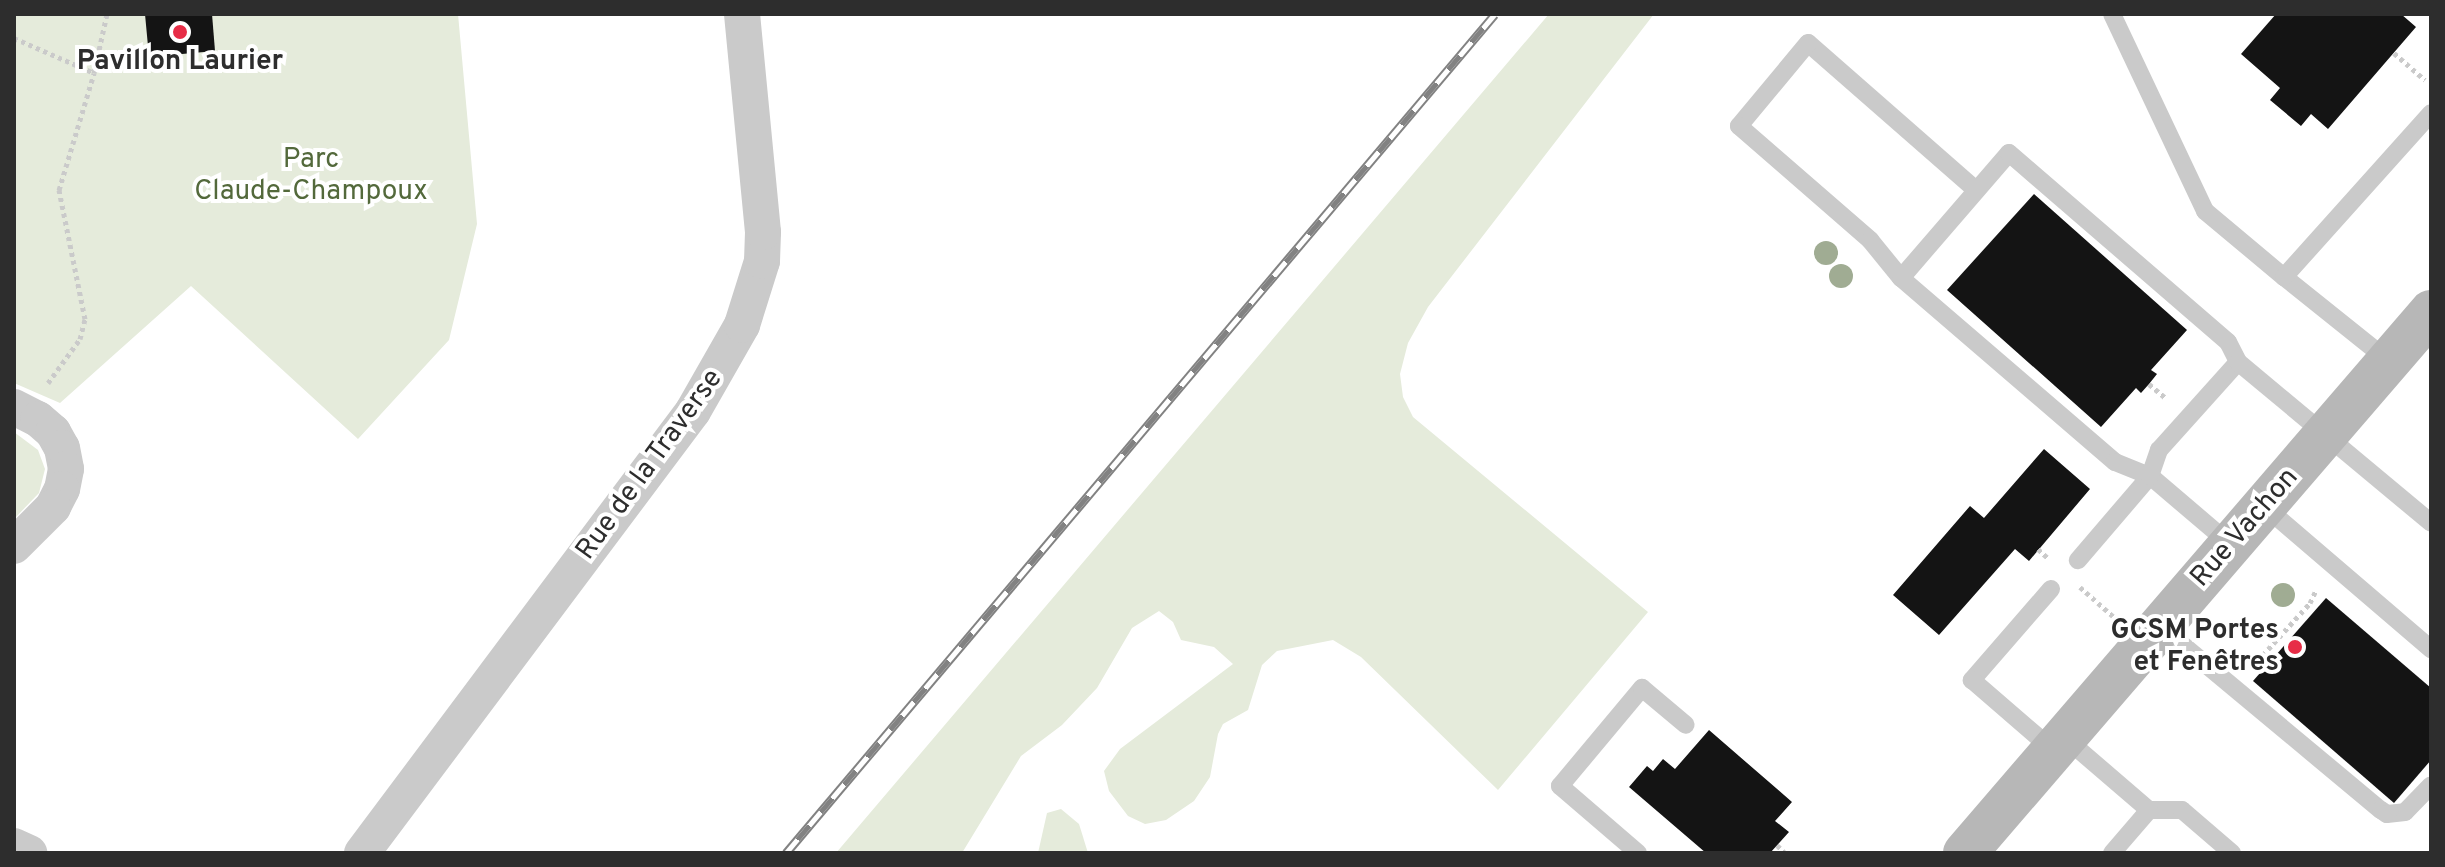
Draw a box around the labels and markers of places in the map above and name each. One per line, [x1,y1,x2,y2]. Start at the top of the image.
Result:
marker: Pavillon Laurier [171,23,189,41]
place label: Pavillon Laurier [77,45,283,79]
place label: GCSM Portes et Fenêtres [2110,614,2279,680]
marker: GCSM Portes et Fenêtres [2286,638,2304,656]

